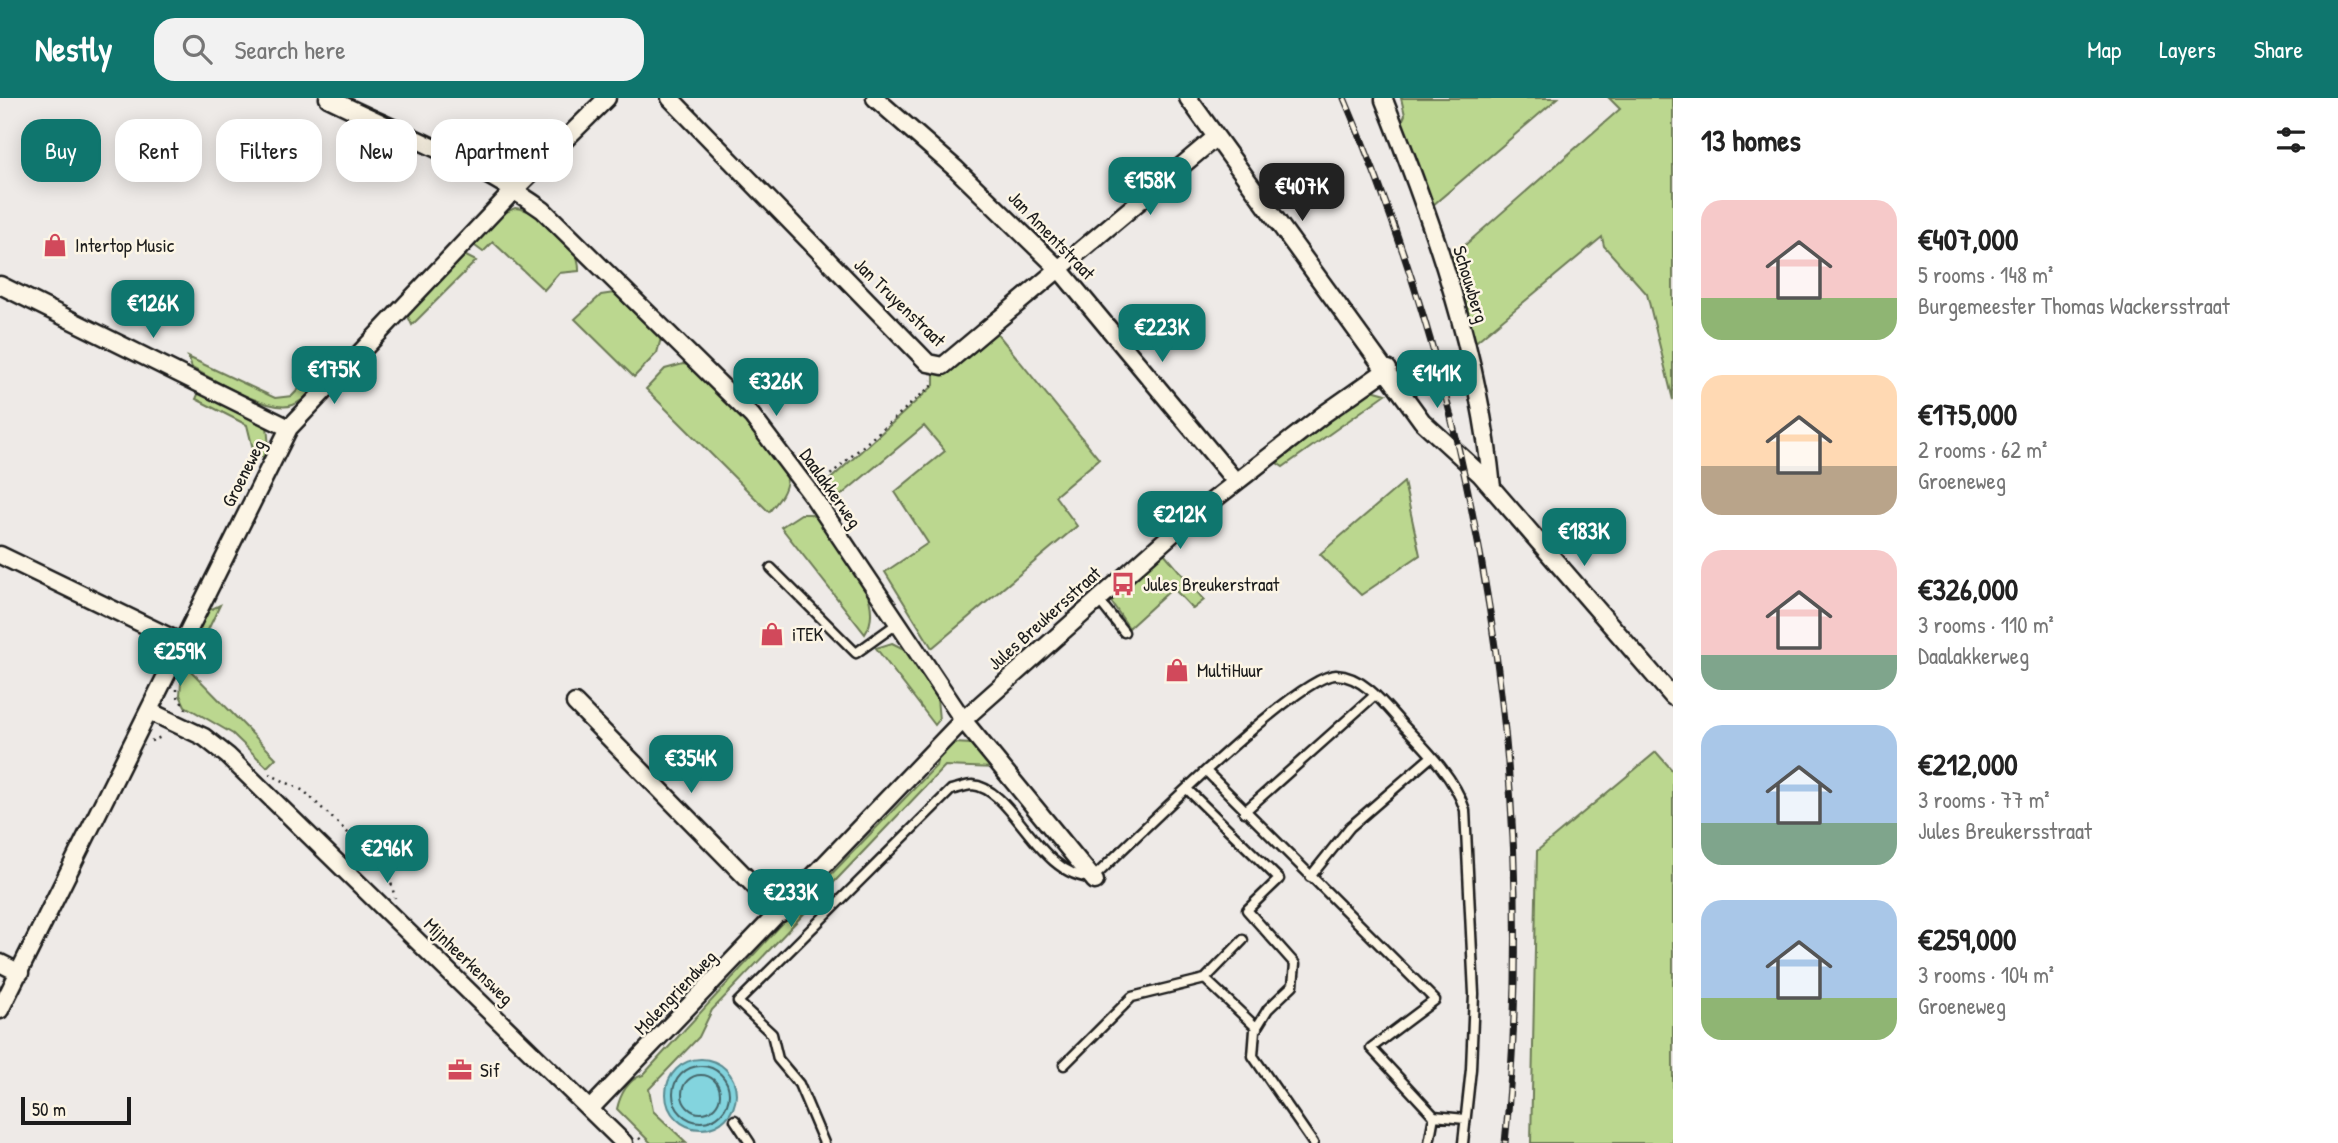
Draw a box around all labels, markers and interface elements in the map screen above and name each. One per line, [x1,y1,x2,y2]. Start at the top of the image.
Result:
search box [154,18,644,81]
text: Nestly [35,27,112,71]
icon: search [178,30,216,68]
text: Search here [234,32,346,67]
text: Map [2087,33,2121,65]
text: Layers [2159,33,2216,65]
text: Share [2254,33,2303,65]
chip: Buy [21,119,101,182]
chip: Rent [115,119,202,182]
chip: Filters [216,119,322,182]
chip: New [336,119,417,182]
chip: Apartment [431,119,573,182]
text: 13 homes [1701,120,1801,160]
icon: filters [2272,121,2310,159]
pin: €158K [1101,158,1199,217]
text: €158K [1124,164,1176,195]
pin: €407K [1253,164,1351,223]
text: €407K [1275,170,1329,201]
street label: Jan Amentstraat [1003,185,1102,286]
text: €407,000 [1918,219,2018,259]
icon: home [1757,228,1841,312]
shop icon: Intertop Music [41,231,69,259]
place label: Intertop Music [75,232,175,258]
street label: Schouwberg [1447,242,1495,326]
street label: Jan Truyenstraat [849,252,952,353]
text: 5 rooms · 148 m² [1918,259,2053,290]
pin: €126K [104,280,202,340]
text: €126K [127,287,179,318]
text: Burgemeester Thomas Wackersstraat [1918,290,2230,321]
pin: €223K [1113,304,1211,364]
text: €223K [1135,311,1189,342]
pin: €175K [285,346,383,406]
pin: €141K [1388,350,1486,410]
text: €175K [308,353,360,384]
text: €141K [1413,357,1461,388]
pin: €326K [727,358,825,418]
text: €326K [749,365,803,396]
text: €175,000 [1918,394,2017,434]
icon: home [1757,403,1841,487]
text: 2 rooms · 62 m² [1918,434,2047,465]
street label: Groeneweg [215,435,271,511]
street label: Daalakkerweg [794,443,868,533]
text: Groeneweg [1918,465,2006,496]
pin: €212K [1131,491,1229,551]
text: €212K [1154,498,1206,529]
pin: €183K [1535,508,1633,568]
text: €183K [1558,515,1610,546]
street label: Jules Breukersstraat [982,560,1106,676]
text: €326,000 [1918,569,2018,609]
bus stop icon: Jules Breukerstraat [1109,570,1137,598]
place label: Jules Breukerstraat [1143,571,1280,597]
icon: home [1757,578,1841,662]
text: 3 rooms · 110 m² [1918,609,2054,640]
shop icon: iTEK [758,620,786,648]
place label: iTEK [792,621,824,647]
pin: €259K [131,628,229,688]
text: €259K [154,635,206,666]
text: Daalakkerweg [1918,640,2029,671]
shop icon: MultiHuur [1163,656,1191,684]
place label: MultiHuur [1197,657,1264,683]
pin: €354K [642,736,740,795]
text: €354K [665,742,717,773]
text: €212,000 [1918,744,2018,784]
icon: home [1757,753,1841,837]
text: 3 rooms · 77 m² [1918,784,2050,815]
text: Jules Breukersstraat [1918,815,2092,846]
pin: €296K [338,826,436,885]
text: €296K [361,832,413,863]
pin: €233K [742,870,840,929]
text: €233K [764,876,818,907]
street label: Mijnheerkensweg [419,912,519,1010]
text: €259,000 [1918,919,2017,959]
icon: home [1757,928,1841,1012]
street label: Molengriendweg [628,944,722,1040]
text: 3 rooms · 104 m² [1918,959,2054,990]
text: Groeneweg [1918,990,2006,1021]
office icon: Sif [446,1056,474,1084]
place label: Sif [480,1057,500,1083]
scale bar [21,1094,131,1126]
text: 50 m [32,1096,66,1122]

